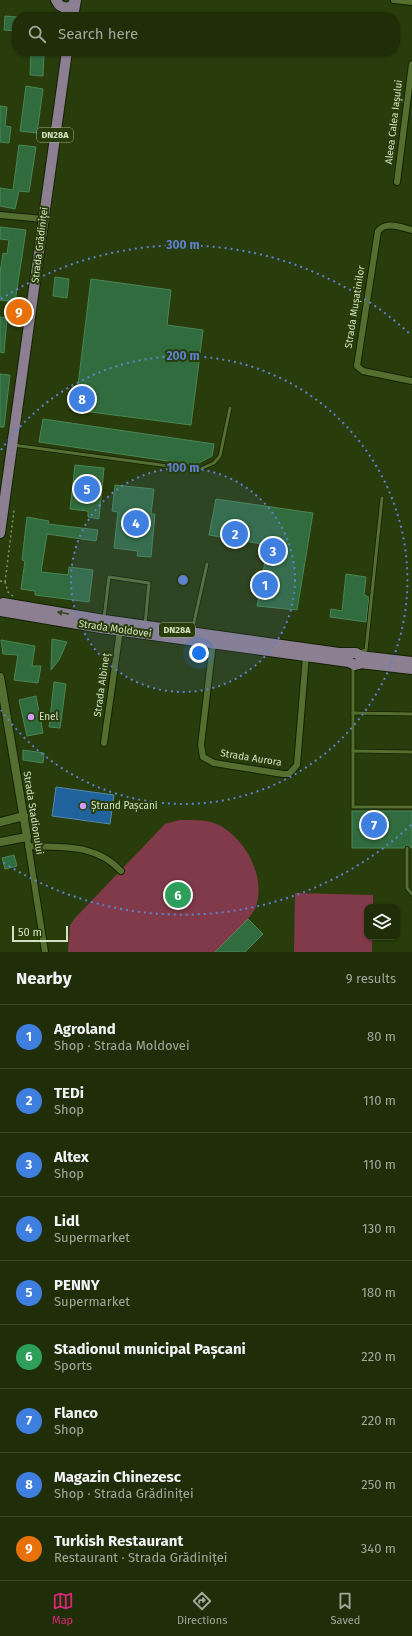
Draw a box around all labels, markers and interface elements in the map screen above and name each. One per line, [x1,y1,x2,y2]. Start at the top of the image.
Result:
search box [12,12,400,56]
icon: search [26,23,48,45]
text: Search here [58,25,138,43]
street label: Aleea Calea Iașului [383,79,405,165]
road number: DN28A [37,128,73,142]
street label: Strada Grădiniței [29,206,51,284]
text: 300 m [165,238,200,252]
street label: Strada Mușatinilor [343,265,367,349]
pin: 9 [6,297,32,327]
text: 200 m [166,349,200,363]
pin: 8 [69,384,95,414]
text: 100 m [167,461,199,475]
pin: 5 [74,474,100,504]
pin: 4 [123,508,149,538]
pin: 2 [222,519,248,549]
pin: 3 [260,536,286,566]
pin: 1 [252,570,278,600]
centre of rings [176,573,190,587]
one-way arrow [56,609,69,615]
street label: Strada Moldovei [78,618,152,640]
road number: DN28A [159,623,195,637]
your location [189,643,209,663]
street label: Strada Albineț [92,652,112,718]
place label: Enel [39,711,59,723]
marker: Enel [26,712,36,722]
street label: Strada Aurora [219,747,283,769]
street label: Strada Stadionului [20,770,46,856]
place label: Ștrand Pașcani [91,800,158,812]
marker: Ștrand Pașcani [78,801,88,811]
pin: 7 [361,810,387,840]
pin: 6 [165,880,191,910]
map controls [364,904,400,940]
button: layers [364,904,400,940]
scale bar [12,924,68,943]
text: 50 m [18,926,42,939]
text: Nearby [16,968,71,989]
text: 9 results [346,971,396,986]
text: Agroland [54,1020,116,1038]
text: 1 [26,1029,32,1044]
text: 80 m [367,1029,396,1044]
text: Shop · Strada Moldovei [54,1038,190,1053]
text: TEDi [54,1084,84,1102]
text: 2 [26,1093,32,1108]
text: 110 m [363,1093,396,1108]
text: Shop [54,1102,84,1117]
text: Altex [54,1148,89,1166]
text: 3 [26,1157,32,1172]
text: 110 m [363,1157,396,1172]
text: Shop [54,1166,84,1181]
text: Lidl [54,1212,79,1230]
text: 4 [25,1221,33,1236]
text: 130 m [362,1221,396,1236]
text: Supermarket [54,1230,130,1245]
text: PENNY [54,1276,100,1294]
text: 5 [26,1285,32,1300]
text: 180 m [361,1285,396,1300]
text: Supermarket [54,1294,130,1309]
text: Stadionul municipal Pașcani [54,1340,246,1358]
text: 6 [25,1349,33,1364]
text: 220 m [361,1349,396,1364]
text: Sports [54,1358,92,1373]
text: Flanco [54,1404,98,1422]
text: 7 [26,1413,32,1428]
text: 220 m [361,1413,396,1428]
text: Shop [54,1422,84,1437]
text: Magazin Chinezesc [54,1468,181,1486]
text: 8 [25,1477,33,1492]
text: 250 m [361,1477,396,1492]
text: Shop · Strada Grădiniței [54,1486,194,1501]
text: Turkish Restaurant [54,1532,183,1550]
text: 9 [25,1541,33,1556]
text: 340 m [361,1541,396,1556]
text: Restaurant · Strada Grădiniței [54,1550,228,1565]
tab: Map [52,1590,74,1627]
tab: Directions [177,1590,227,1627]
tab: Saved [331,1590,360,1627]

